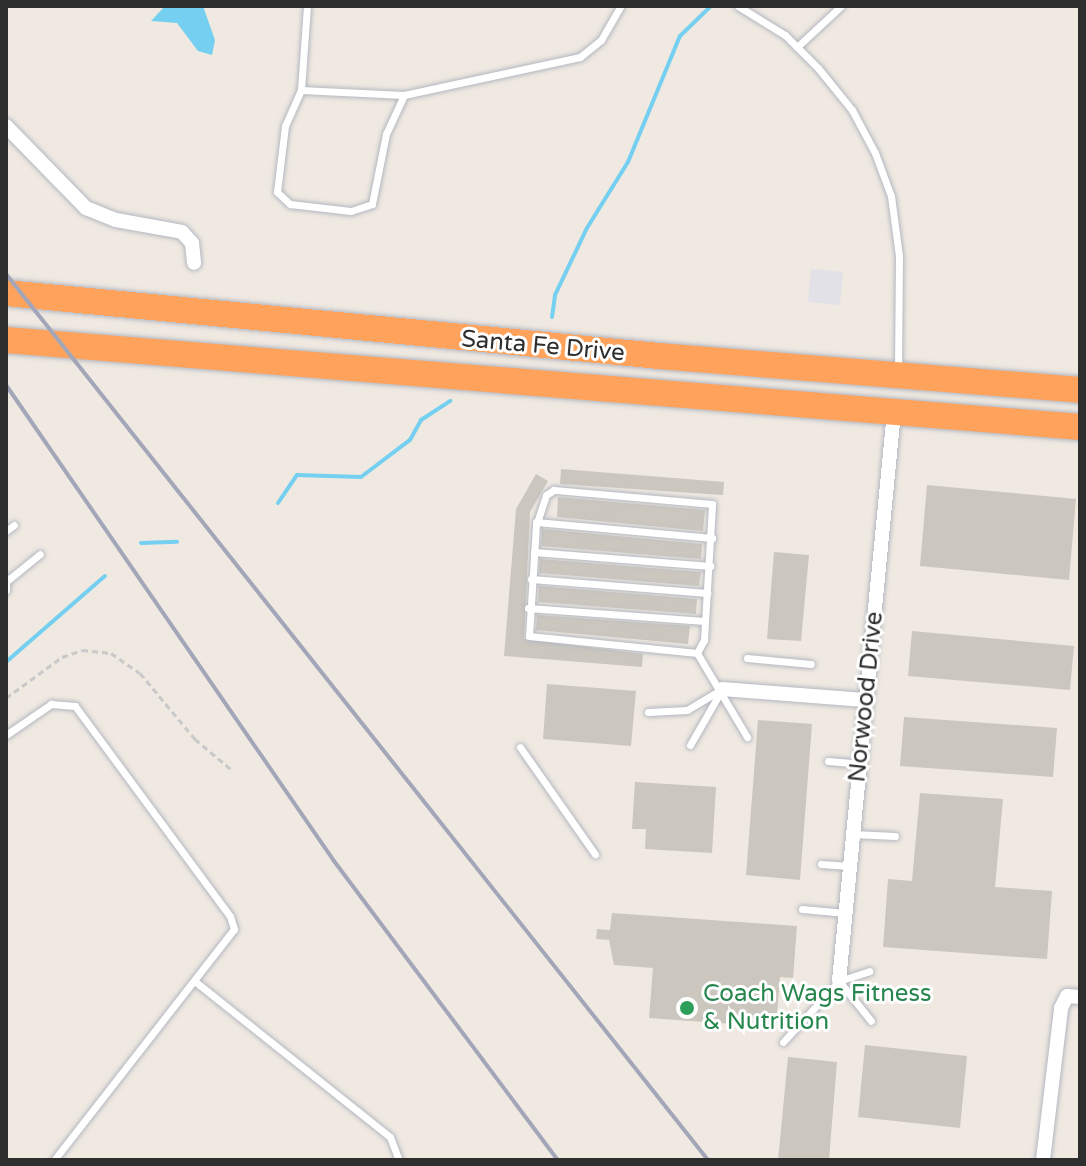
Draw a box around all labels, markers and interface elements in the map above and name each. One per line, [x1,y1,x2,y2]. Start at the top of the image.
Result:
street label: Santa Fe Drive [460,325,626,367]
street label: Norwood Drive [843,610,889,784]
place label: Coach Wags Fitness & Nutrition [703,980,931,1036]
marker: Coach Wags Fitness & Nutrition [678,999,696,1017]

